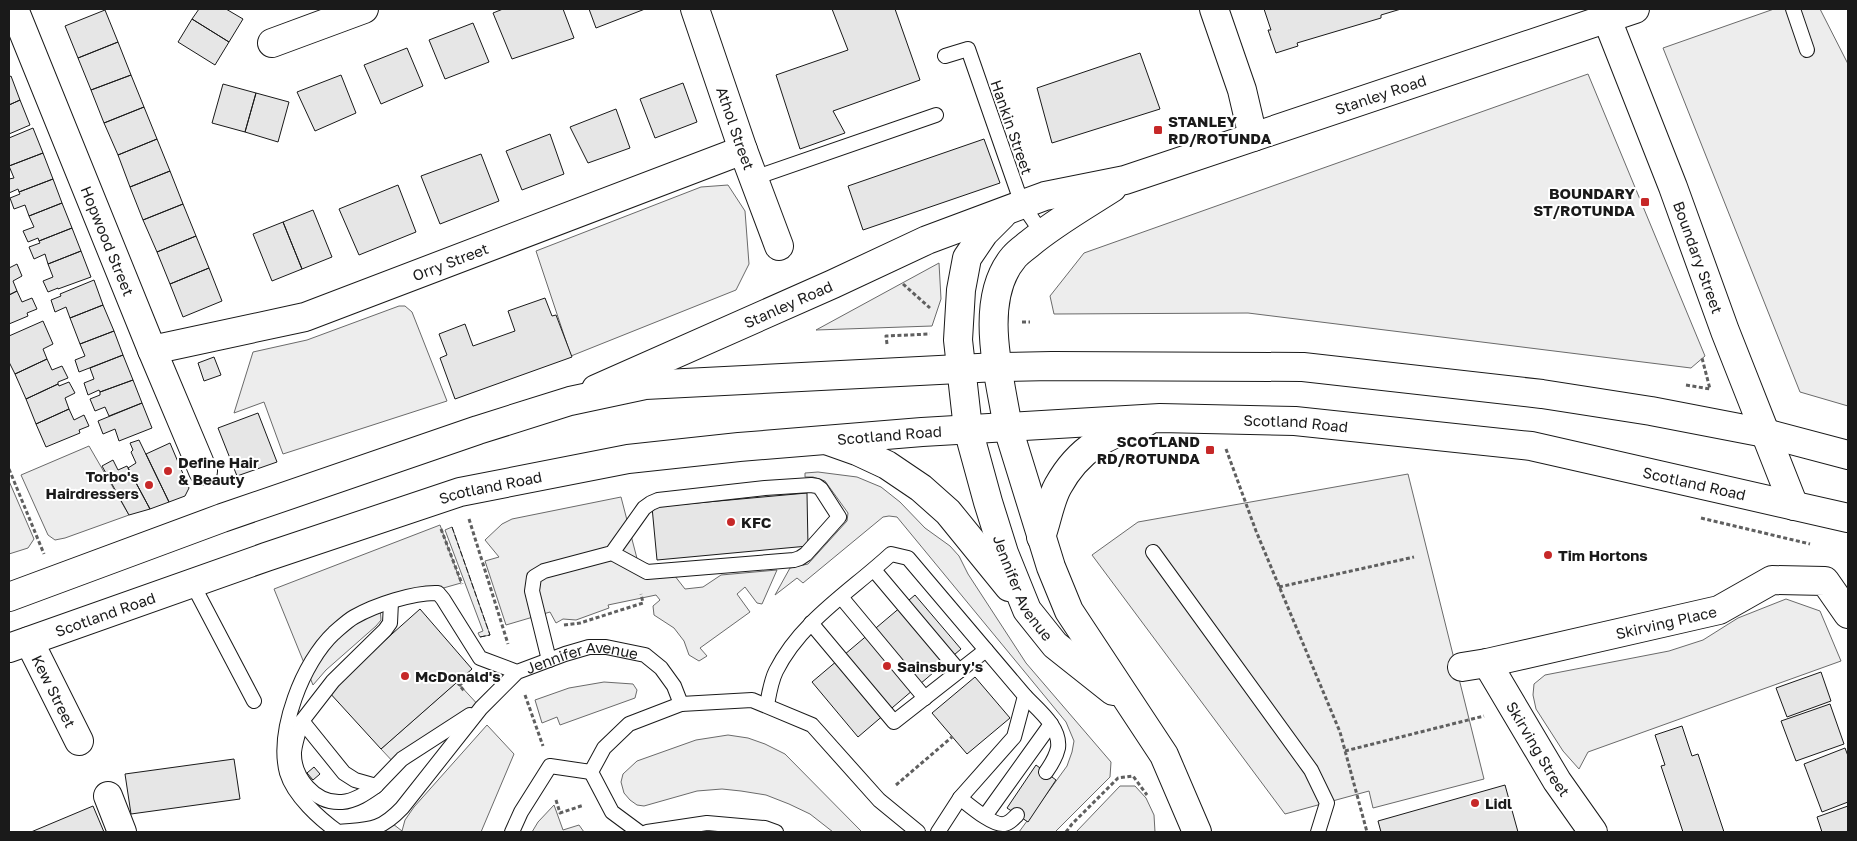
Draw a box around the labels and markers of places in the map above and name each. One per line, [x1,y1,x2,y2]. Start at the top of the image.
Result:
place label: STANLEY RD/ROTUNDA [1168,112,1272,147]
marker: STANLEY RD/ROTUNDA [1152,124,1164,136]
place label: BOUNDARY ST/ROTUNDA [1533,184,1635,219]
marker: BOUNDARY ST/ROTUNDA [1639,196,1651,208]
place label: SCOTLAND RD/ROTUNDA [1097,432,1200,467]
marker: SCOTLAND RD/ROTUNDA [1204,444,1216,456]
place label: Define Hair & Beauty [178,453,259,488]
marker: Define Hair & Beauty [162,465,174,477]
place label: Torbo's Hairdressers [46,467,139,502]
marker: Torbo's Hairdressers [143,479,155,491]
place label: KFC [741,513,772,531]
marker: KFC [725,516,737,528]
place label: Tim Hortons [1558,546,1648,564]
marker: Tim Hortons [1542,549,1554,561]
place label: Sainsbury's [897,657,983,675]
marker: Sainsbury's [881,660,893,672]
place label: McDonald's [415,667,501,685]
marker: McDonald's [399,670,411,682]
place label: Lidl [1485,794,1512,812]
marker: Lidl [1469,797,1481,809]

